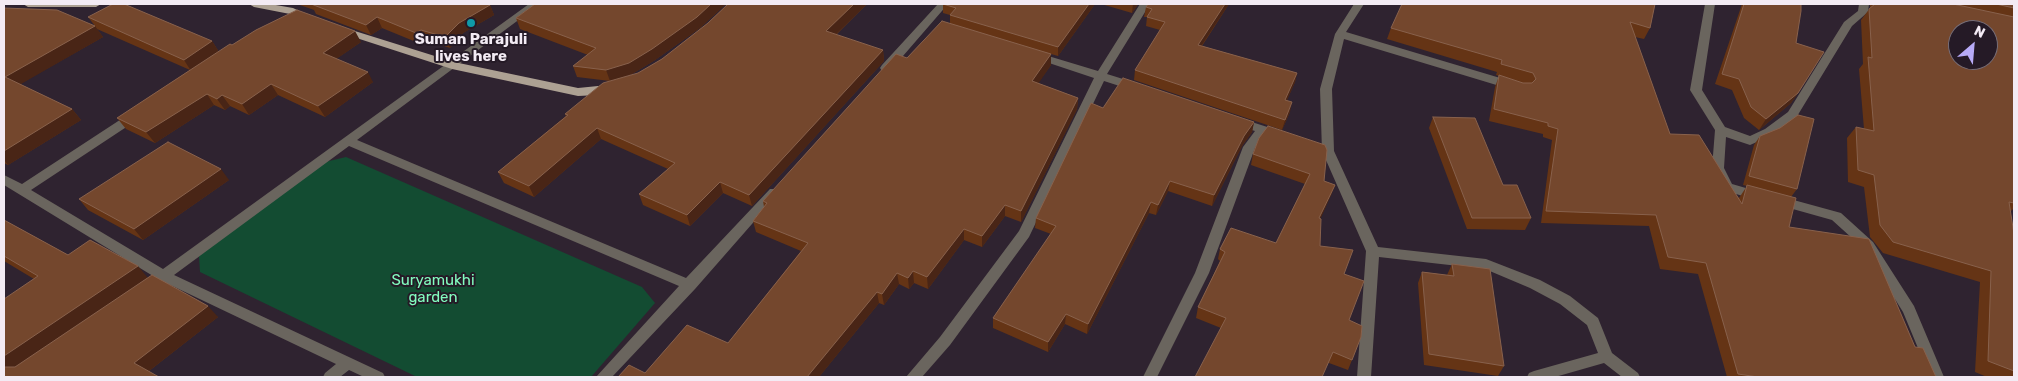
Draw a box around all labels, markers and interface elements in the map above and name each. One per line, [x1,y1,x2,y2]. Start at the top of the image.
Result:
marker: Suman Parajuli lives here [465,17,477,29]
north arrow [1948,20,1998,70]
text: N [1971,22,1988,42]
place label: Suman Parajuli lives here [415,31,527,66]
park label: Suryamukhi garden [391,272,475,307]

